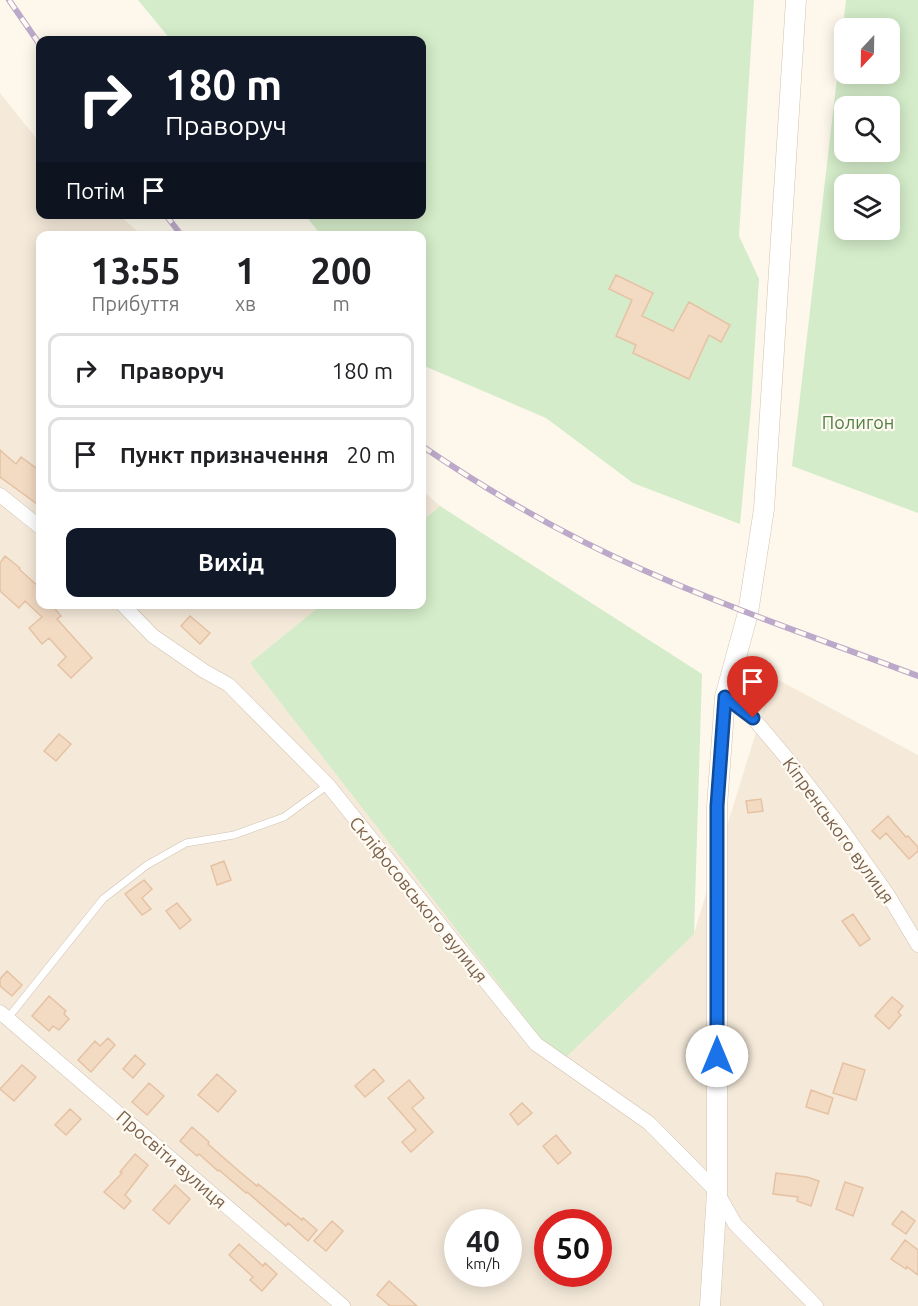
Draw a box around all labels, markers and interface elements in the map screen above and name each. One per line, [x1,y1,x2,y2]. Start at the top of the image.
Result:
north arrow [834,18,900,84]
map controls [834,18,900,240]
icon: right [66,60,144,138]
text: 180 m [165,61,282,108]
button: search [834,96,900,162]
text: Праворуч [165,110,287,140]
icon: arrive [137,174,170,207]
button: layers [834,174,900,240]
text: Потім [66,178,125,203]
text: 13:55 [90,250,181,291]
text: 1 [235,250,256,291]
text: 200 [311,250,372,291]
text: Прибуття [91,292,180,315]
text: хв [235,292,256,315]
text: m [332,292,350,315]
icon: right [69,354,102,387]
text: Праворуч [120,358,224,383]
text: 180 m [332,358,393,383]
park label: Полигон [822,412,894,432]
icon: arrive [69,438,102,471]
text: Пункт призначення [120,442,329,467]
text: 20 m [347,442,395,467]
button: Вихід [66,528,396,597]
pin [727,656,778,718]
icon: arrive [736,665,769,698]
street label: Кіпренського вулиця [779,753,899,907]
street label: Скліфосовського вулиця [346,812,492,986]
position arrow [685,1024,749,1088]
street label: Просвіти вулиця [113,1106,231,1212]
speed limit sign: 50 [534,1209,612,1287]
text: 40 [466,1224,500,1258]
text: km/h [466,1255,500,1272]

